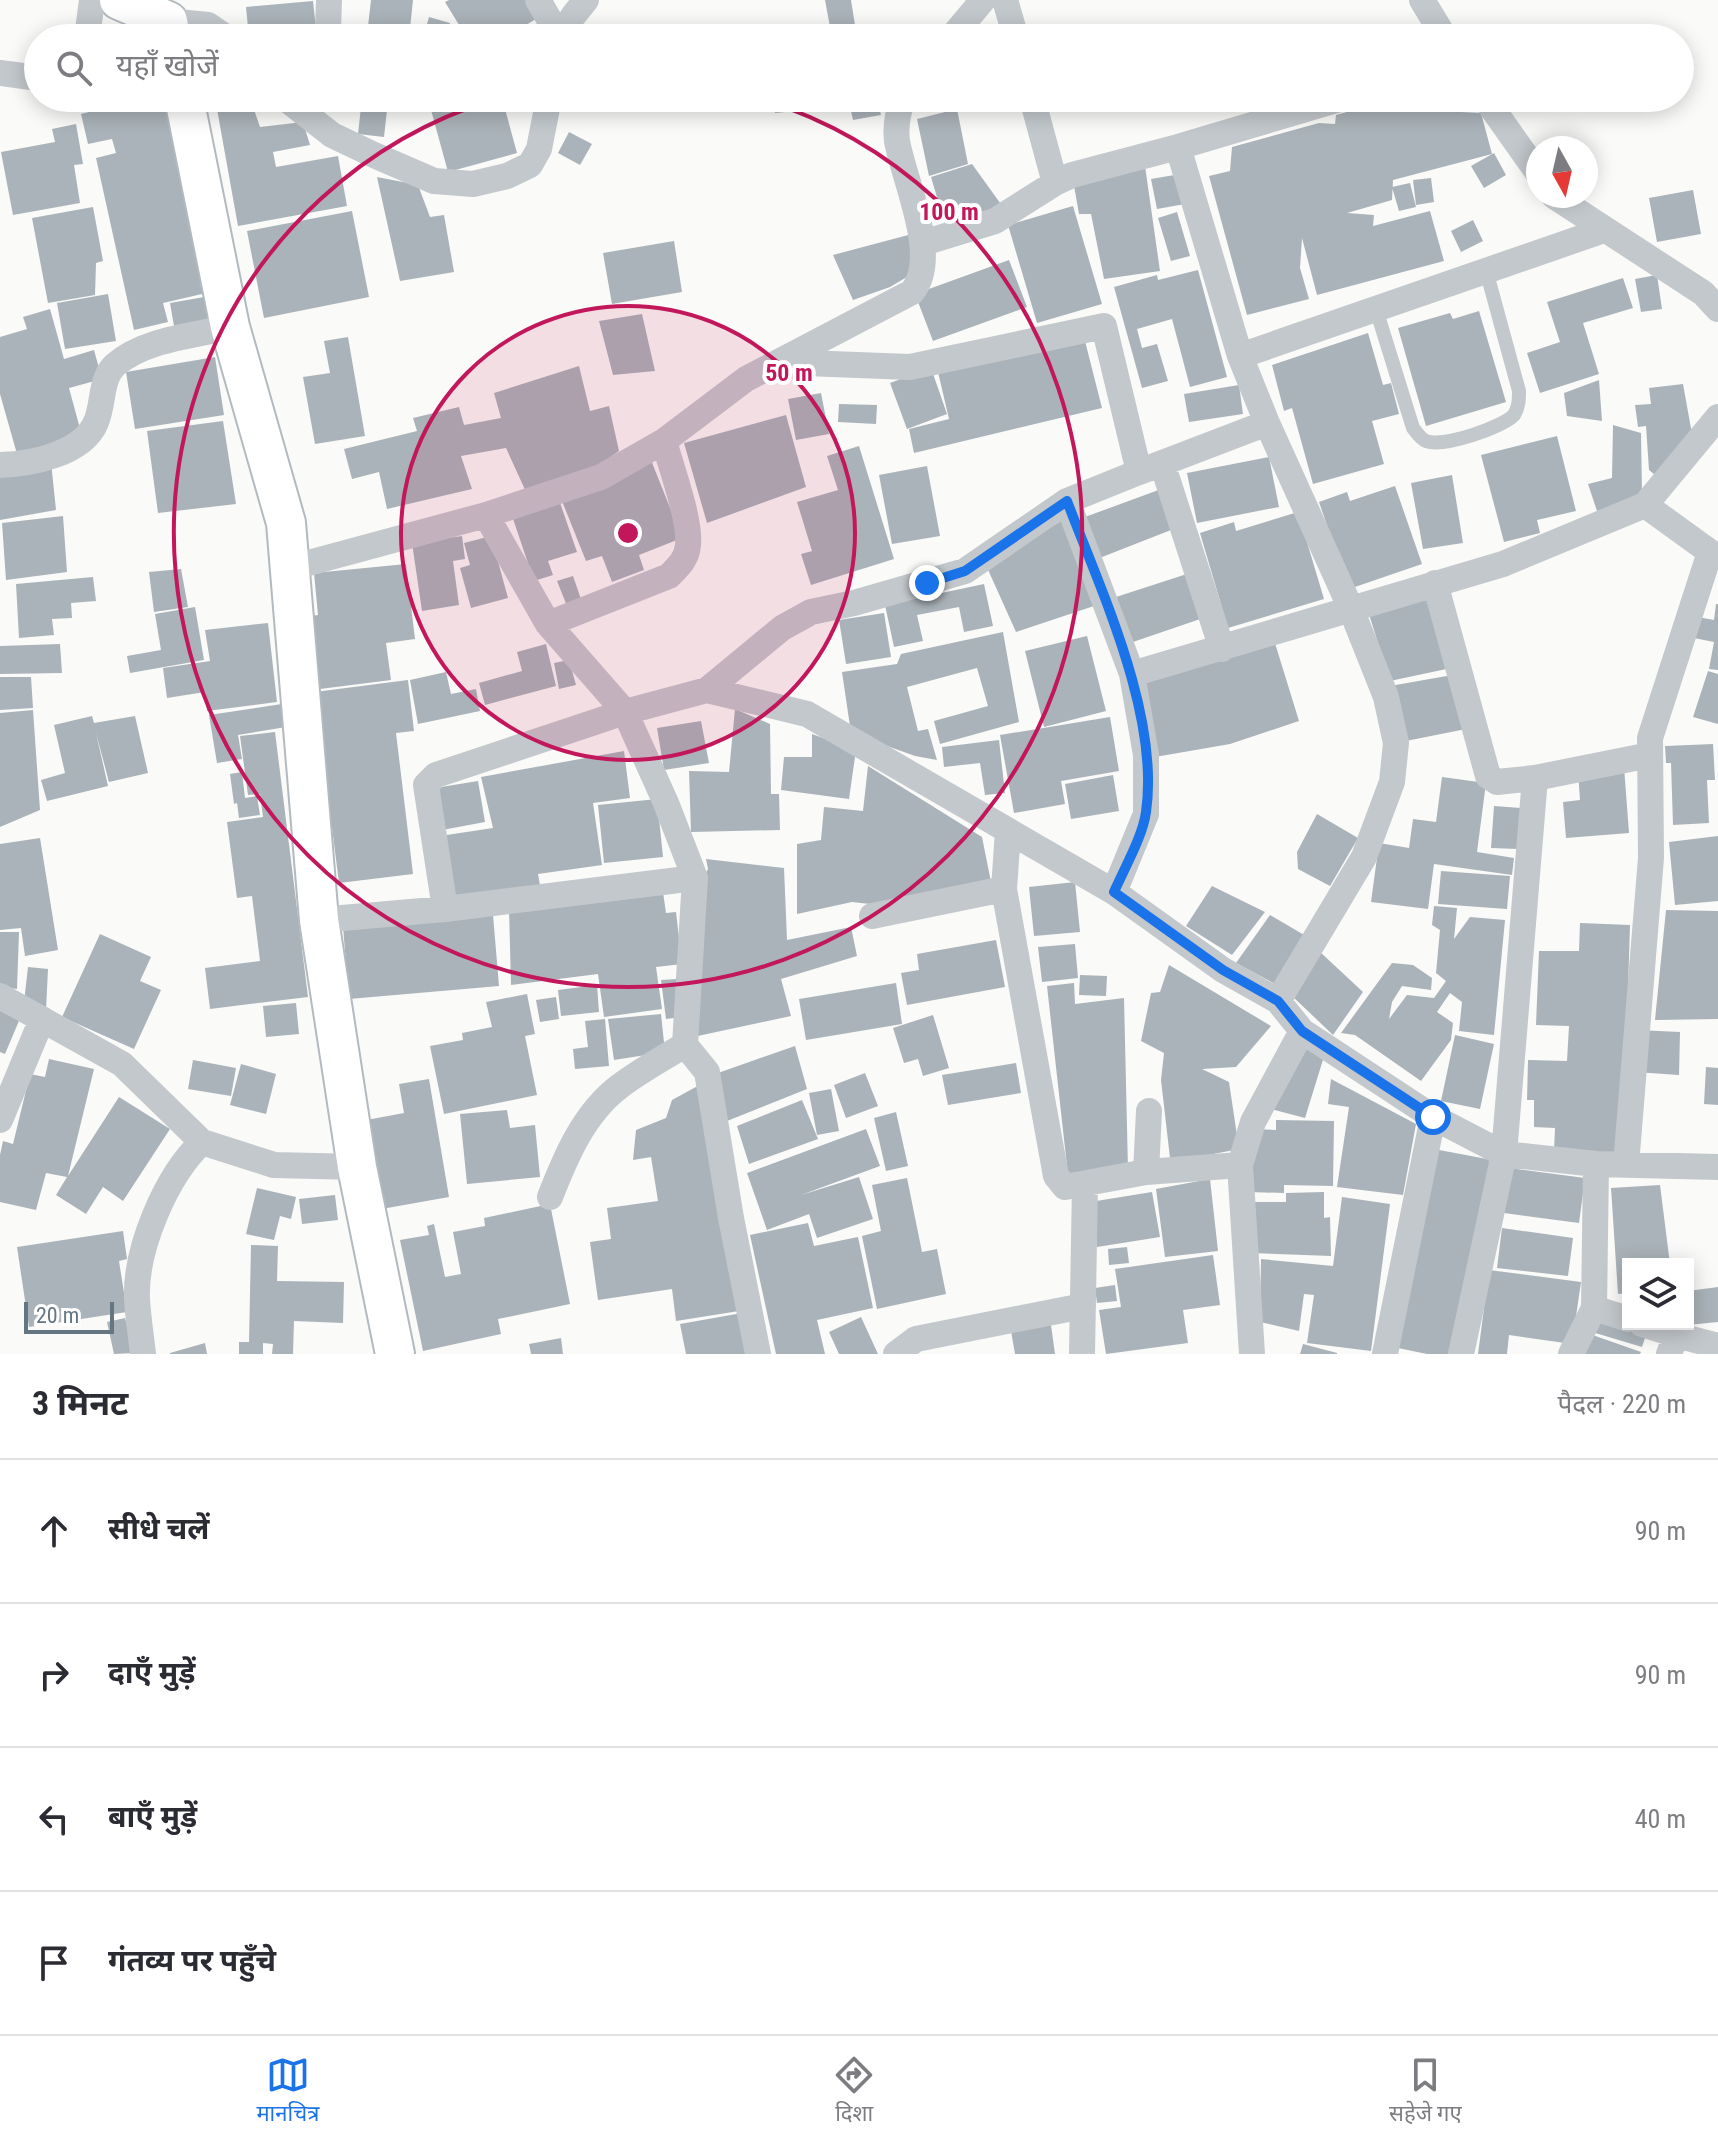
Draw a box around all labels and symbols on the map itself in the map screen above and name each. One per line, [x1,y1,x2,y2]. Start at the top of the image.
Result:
north arrow [1526,136,1598,208]
text: 100 m [919,198,979,226]
text: 50 m [765,359,813,387]
centre of rings [614,519,642,547]
route end [909,565,945,601]
route start [1415,1099,1451,1135]
scale bar [24,1298,114,1334]

